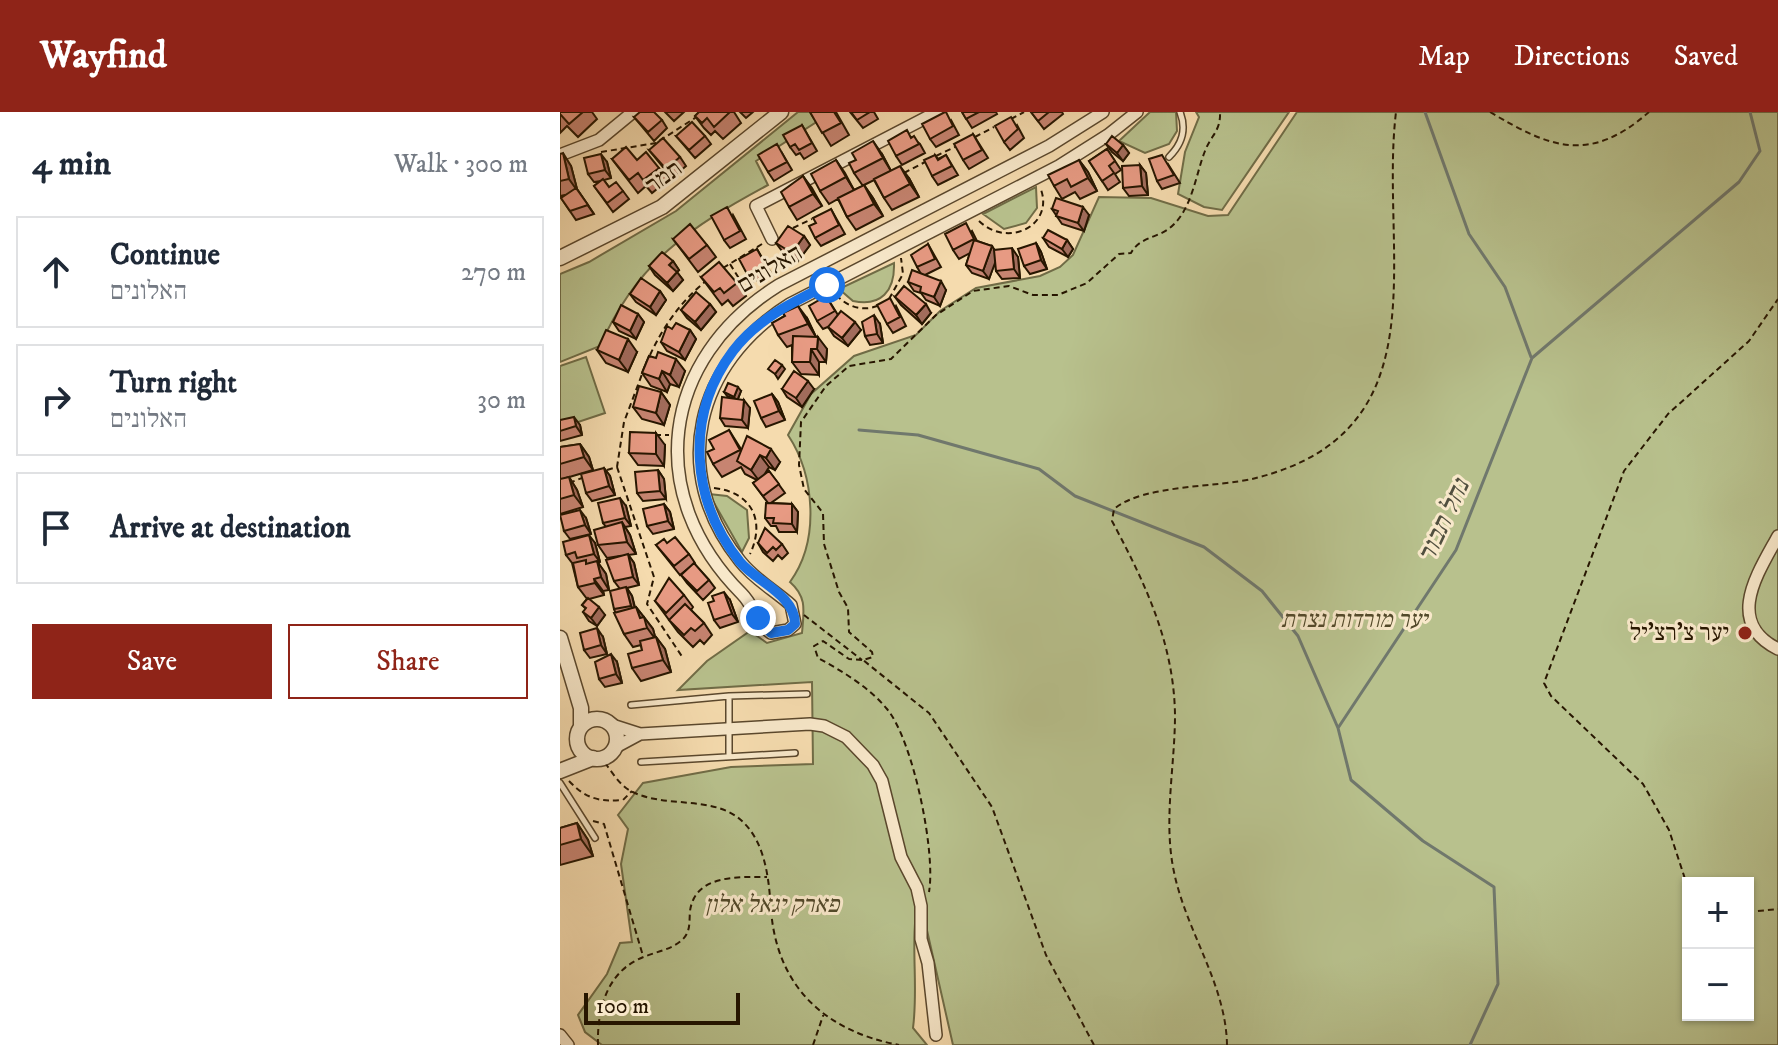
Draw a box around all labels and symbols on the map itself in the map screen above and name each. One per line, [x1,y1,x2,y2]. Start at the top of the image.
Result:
street label: תמר [640,154,688,200]
street label: האלונים [732,238,808,300]
route start [809,267,845,303]
water label: נחל תבור [1410,472,1479,568]
route end [740,600,776,636]
park label: יער מורדות נצרת [1281,605,1430,635]
place label: יער צ'רצ'יל [1630,618,1729,648]
marker: יער צ'רצ'יל [1736,624,1754,642]
park label: פארק יגאל אלון [705,890,841,920]
scale bar [584,989,740,1025]

